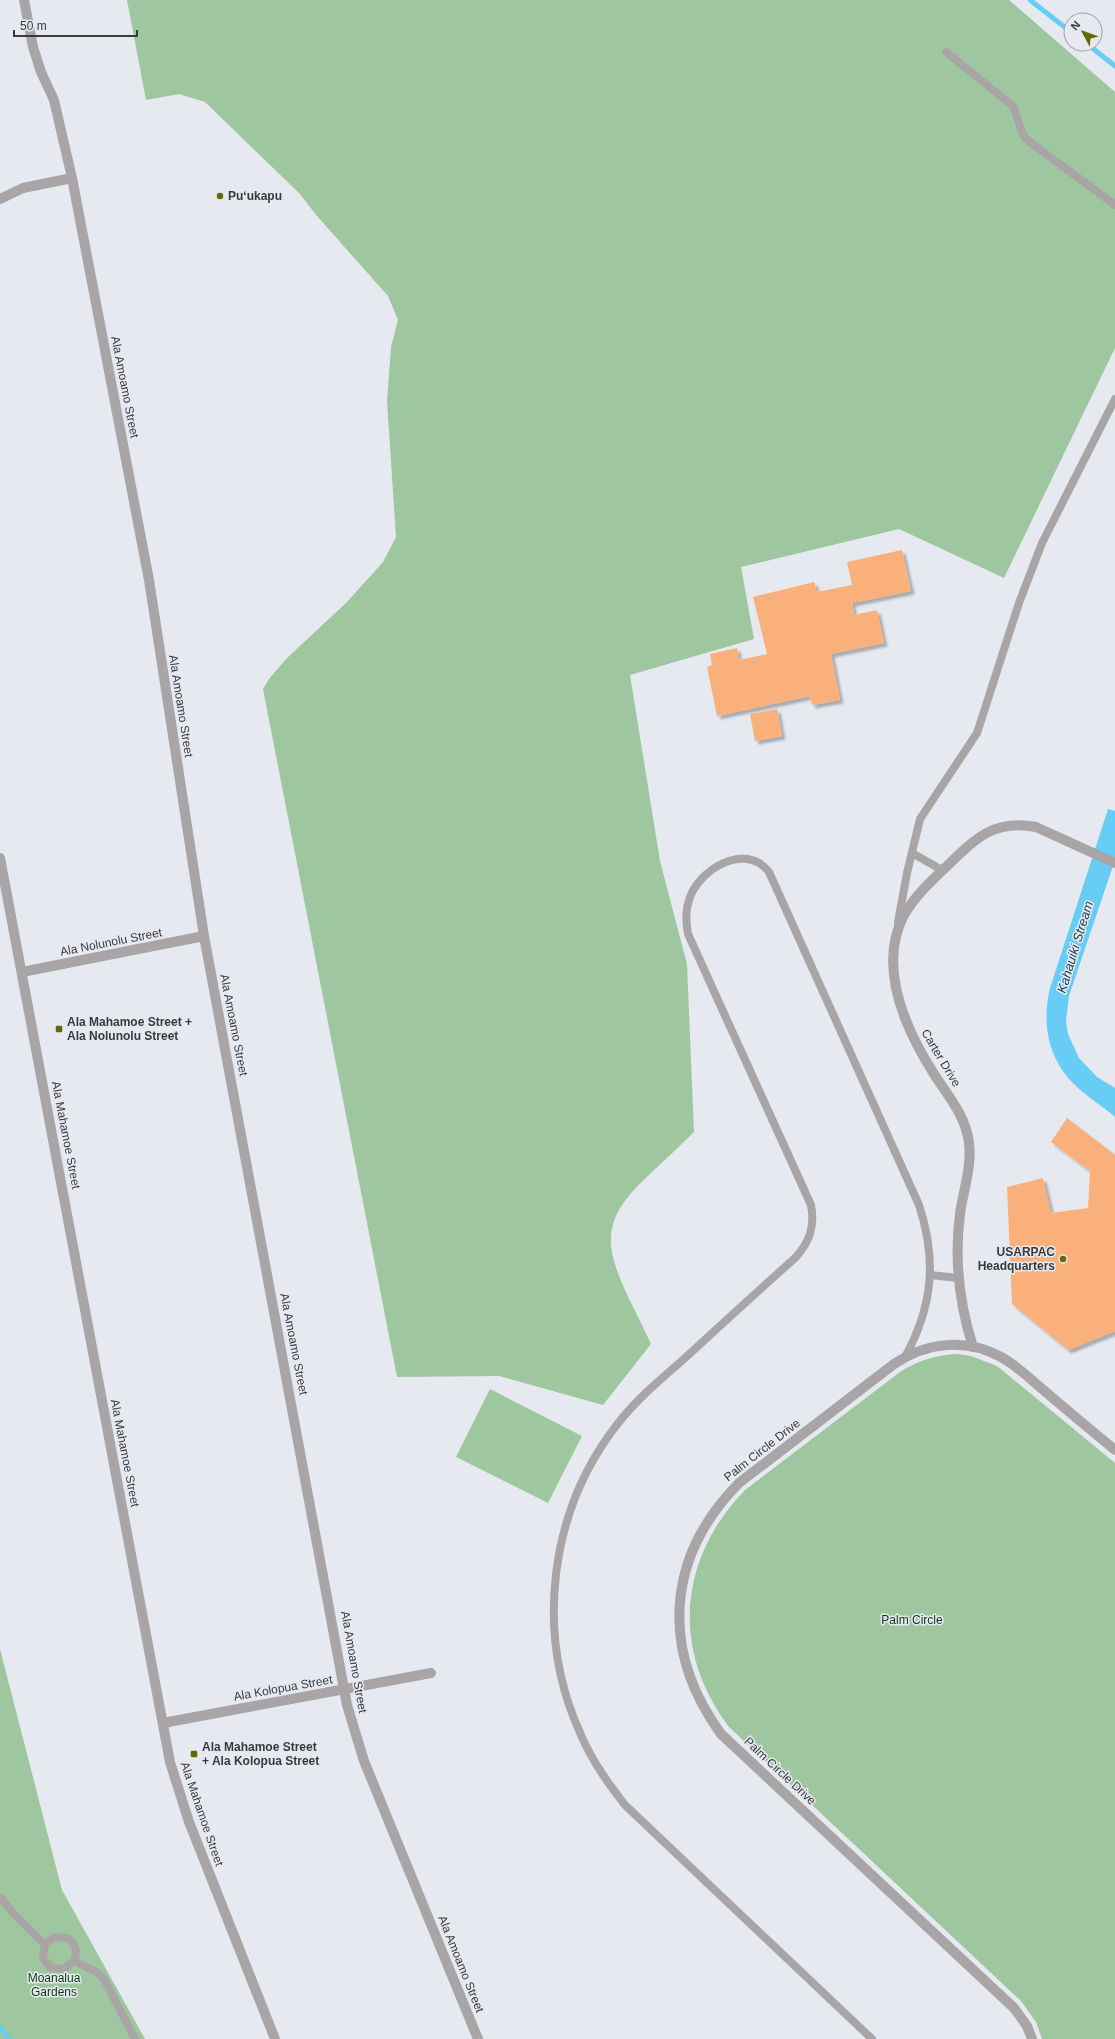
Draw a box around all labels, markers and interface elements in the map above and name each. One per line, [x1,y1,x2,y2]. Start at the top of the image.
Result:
scale bar [14,12,137,38]
north arrow [1063,12,1103,52]
text: N [1068,18,1083,32]
text: 50 m [20,19,47,33]
place label: Puʻukapu [228,189,282,203]
marker: Puʻukapu [215,191,225,201]
street label: Ala Amoamo Street [108,335,142,440]
street label: Ala Amoamo Street [166,654,196,759]
water label: Kahauiki Stream [1054,899,1096,995]
street label: Ala Nolunolu Street [59,925,164,959]
street label: Ala Amoamo Street [217,973,251,1078]
place label: Ala Mahamoe Street + Ala Nolunolu Street [67,1015,192,1043]
marker: Ala Mahamoe Street + Ala Nolunolu Street [54,1024,64,1034]
street label: Carter Drive [918,1027,964,1090]
street label: Ala Mahamoe Street [49,1080,83,1191]
place label: USARPAC Headquarters [978,1245,1055,1273]
marker: USARPAC Headquarters [1058,1254,1068,1264]
street label: Ala Amoamo Street [277,1292,311,1397]
street label: Ala Mahamoe Street [108,1398,142,1509]
street label: Palm Circle Drive [721,1416,803,1484]
street label: Ala Amoamo Street [338,1610,370,1715]
park label: Palm Circle [881,1613,943,1627]
street label: Ala Kolopua Street [233,1672,334,1704]
street label: Palm Circle Drive [741,1734,819,1808]
place label: Ala Mahamoe Street + Ala Kolopua Street [202,1740,319,1768]
marker: Ala Mahamoe Street + Ala Kolopua Street [189,1749,199,1759]
street label: Ala Mahamoe Street [178,1760,227,1869]
street label: Ala Amoamo Street [435,1913,487,2015]
park label: Moanalua Gardens [28,1971,81,1999]

